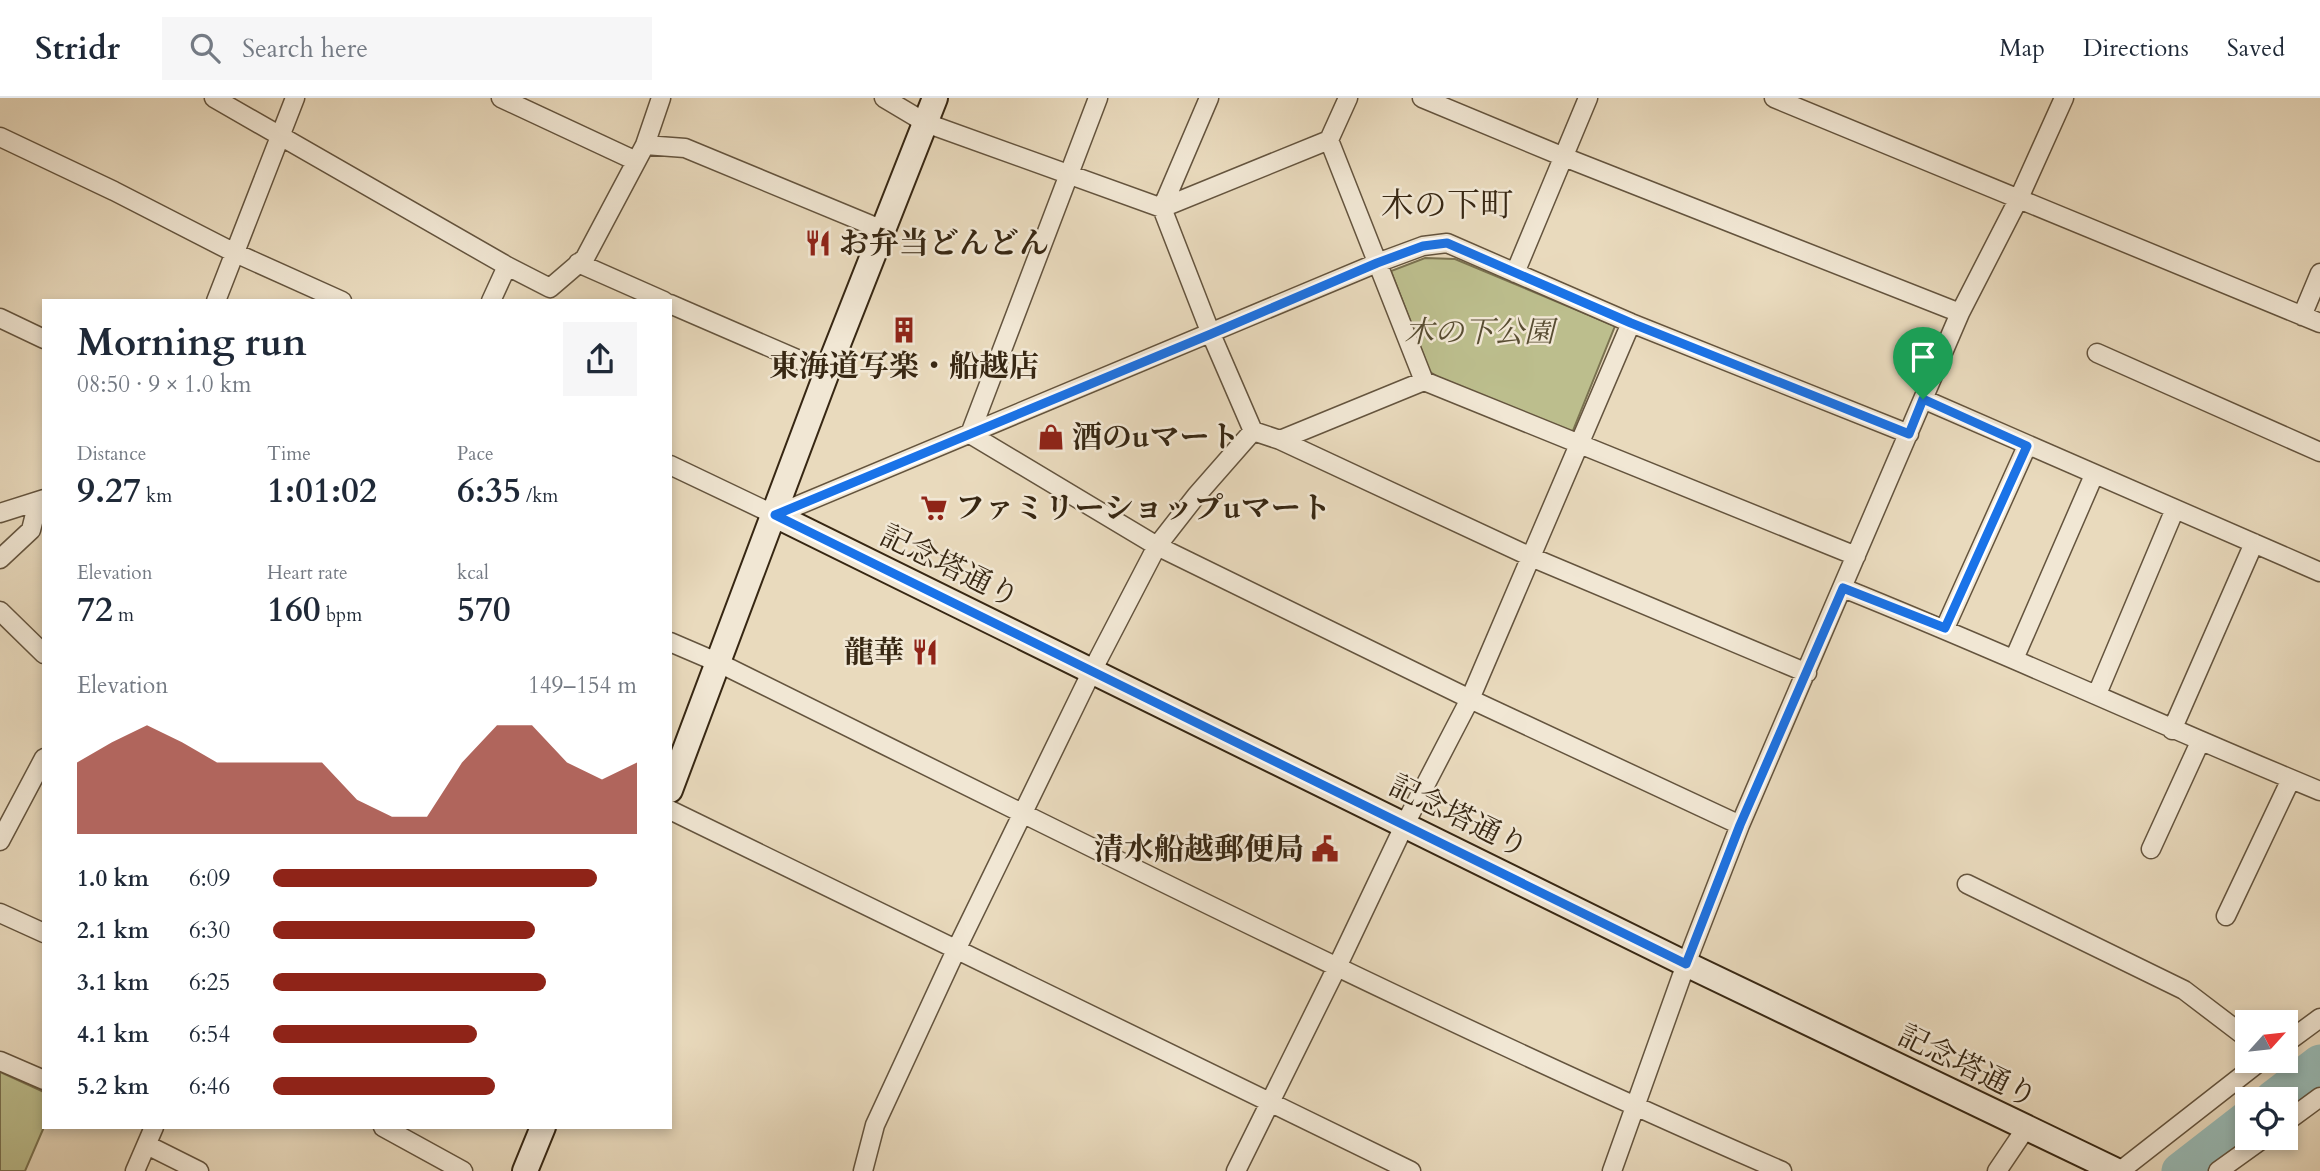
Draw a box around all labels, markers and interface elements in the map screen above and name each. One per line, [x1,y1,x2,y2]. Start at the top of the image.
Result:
search box [162,17,652,80]
text: Stridr [35,26,120,71]
icon: search [186,29,224,67]
text: Search here [242,31,368,66]
text: Map [1999,32,2045,65]
text: Directions [2083,32,2189,65]
text: Saved [2227,32,2285,65]
district label: 木の下町 [1381,183,1513,228]
place label: お弁当どんどん [839,223,1049,264]
restaurant icon: お弁当どんどん [803,228,833,258]
park label: 木の下公園 [1404,312,1559,353]
building icon: 東海道写楽・船越店 [889,315,919,345]
text: Morning run [77,317,307,369]
button: share [563,322,637,396]
pin [1893,327,1953,399]
icon: arrive [1904,338,1942,376]
place label: 東海道写楽・船越店 [769,346,1039,387]
text: 08:50 · 9 × 1.0 km [77,369,251,400]
place label: 酒のuマート [1072,417,1240,458]
shop icon: 酒のuマート [1036,422,1066,452]
text: Distance [77,441,146,467]
text: Time [267,441,311,467]
text: Pace [457,441,494,467]
text: 9.27 [77,467,141,515]
text: 1:01:02 [267,467,377,515]
text: 6:35 [457,467,521,515]
text: km [141,483,172,509]
text: /km [521,483,558,509]
place label: ファミリーショップuマート [955,488,1331,529]
supermarket icon: ファミリーショップuマート [919,493,949,523]
street label: 記念塔通り [873,515,1026,618]
text: Elevation [77,560,152,586]
text: Heart rate [267,560,348,586]
text: kcal [457,560,489,586]
text: 72 [77,586,113,634]
text: 160 [267,586,321,634]
text: 570 [457,586,511,634]
text: m [113,602,134,628]
text: bpm [321,602,362,628]
place label: 龍華 [844,632,904,673]
restaurant icon: 龍華 [910,637,940,667]
text: Elevation [77,670,168,701]
text: 149–154 m [528,670,637,701]
street label: 記念塔通り [1382,765,1535,868]
place label: 清水船越郵便局 [1094,829,1304,870]
public building icon: 清水船越郵便局 [1310,834,1340,864]
text: 1.0 km [77,863,149,894]
text: 6:09 [189,863,230,894]
text: 2.1 km [77,915,149,946]
text: 6:30 [189,915,230,946]
text: 3.1 km [77,967,149,998]
text: 6:25 [189,967,230,998]
north arrow [2235,1010,2298,1073]
map controls [2235,1010,2298,1150]
street label: 記念塔通り [1891,1015,2044,1118]
text: 4.1 km [77,1019,149,1050]
text: 6:54 [189,1019,230,1050]
text: 5.2 km [77,1071,149,1102]
text: 6:46 [189,1071,230,1102]
button: locate [2235,1087,2298,1150]

